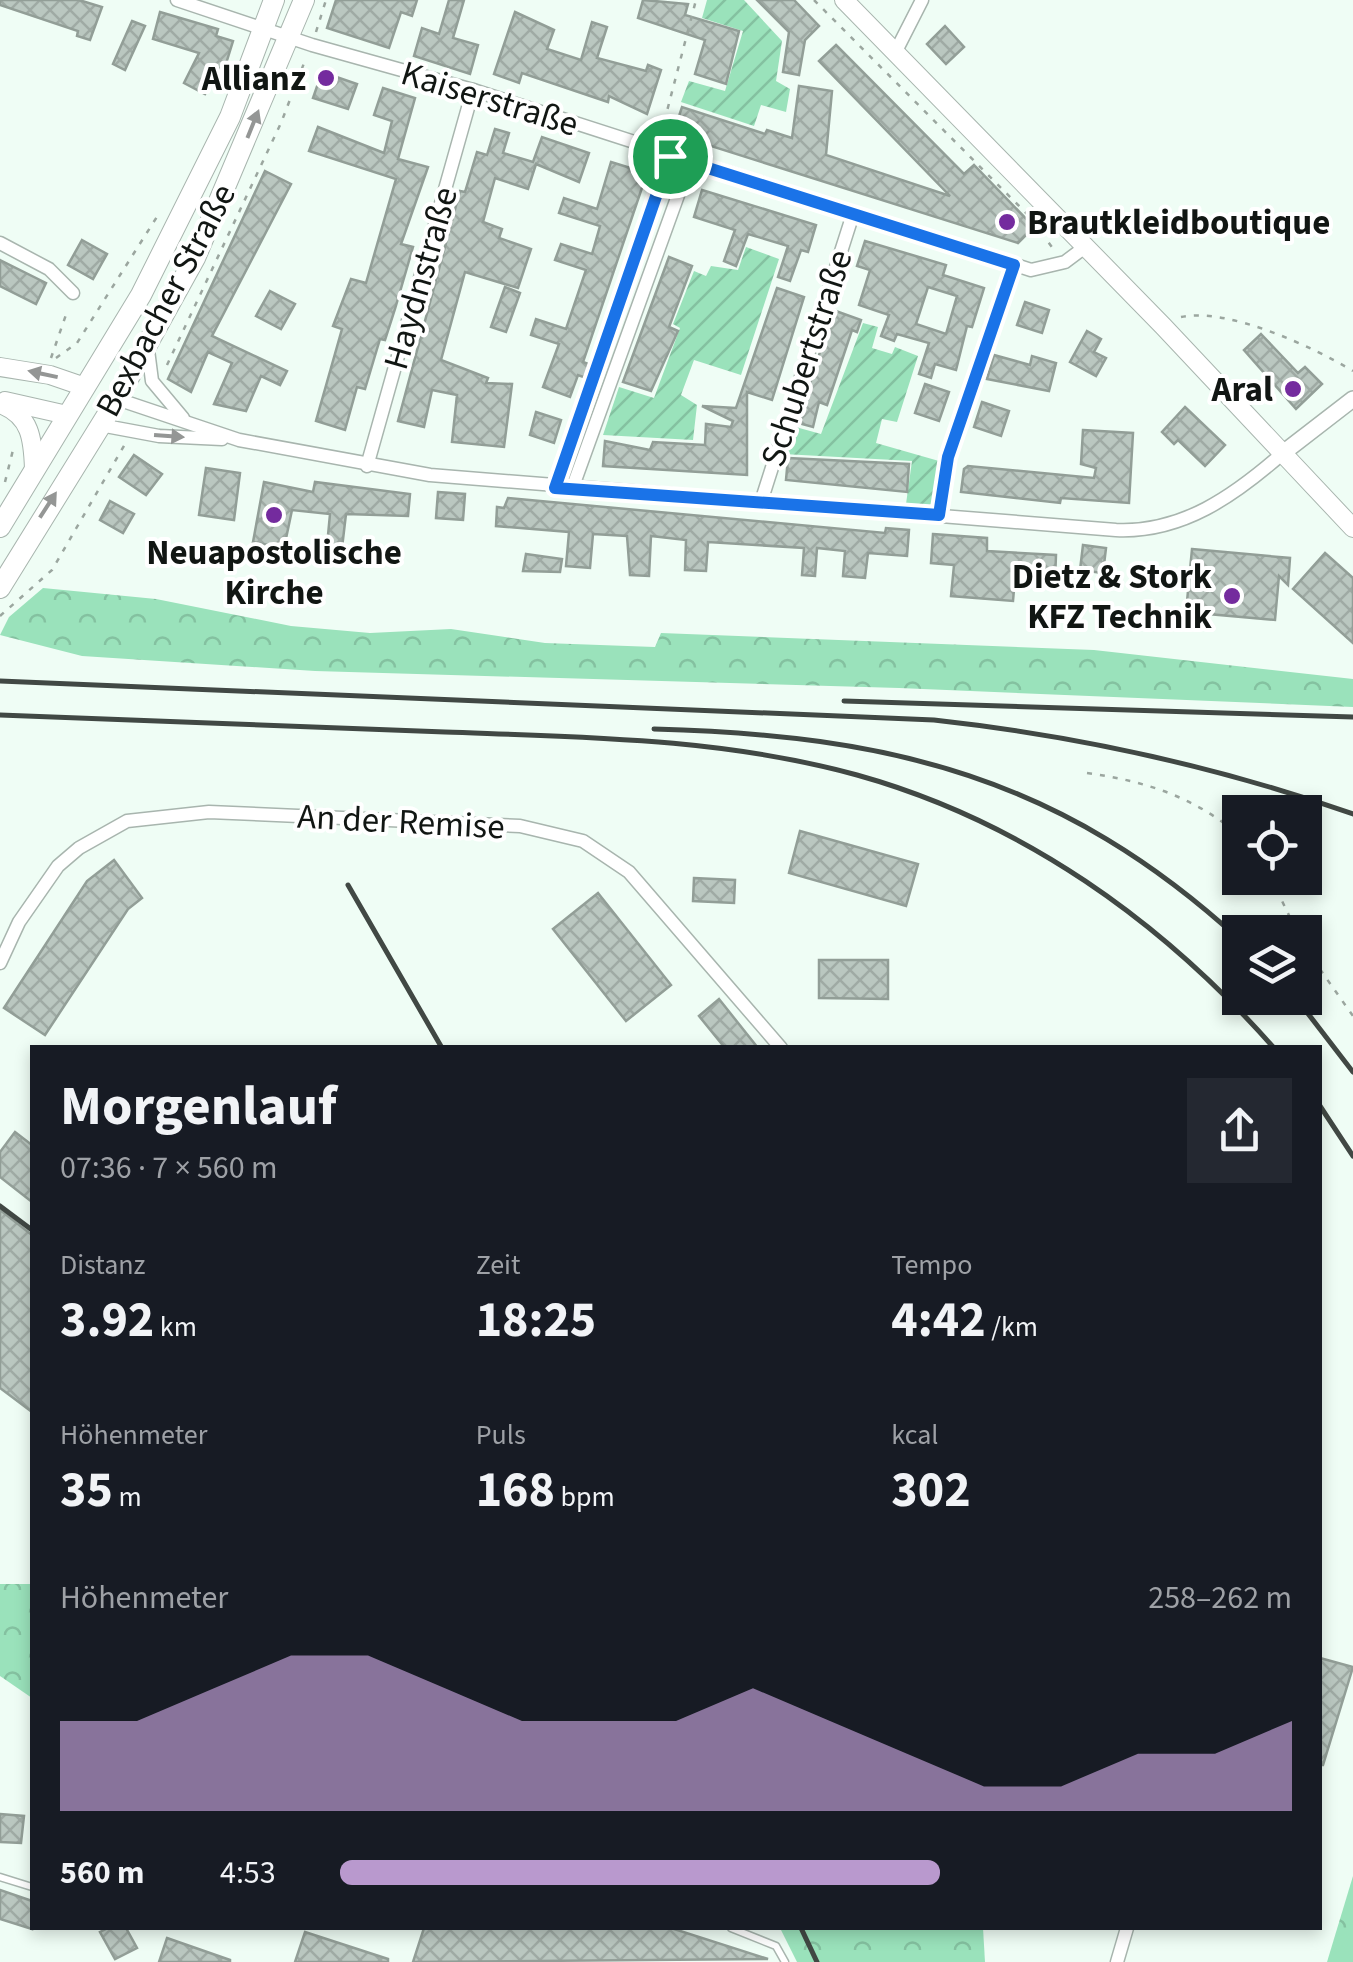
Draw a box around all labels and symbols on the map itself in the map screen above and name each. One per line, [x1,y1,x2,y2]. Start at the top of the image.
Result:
street label: Kaiserstraße [395,48,584,150]
place label: Allianz [201,54,306,104]
marker: Allianz [315,67,337,89]
one-way arrow [245,108,261,138]
pin [628,114,713,199]
street label: Bexbacher Straße [83,175,248,426]
street label: Haydnstraße [371,181,471,375]
place label: Brautkleidboutique [1027,198,1330,248]
marker: Brautkleidboutique [996,211,1018,233]
street label: Schubertstraße [748,243,866,473]
place label: Aral [1211,365,1273,415]
one-way arrow [27,366,58,382]
marker: Aral [1282,378,1304,400]
one-way arrow [154,429,185,445]
one-way arrow [38,491,56,519]
marker: Neuapostolische Kirche [263,504,285,526]
place label: Neuapostolische Kirche [146,528,402,618]
place label: Dietz & Stork KFZ Technik [1012,552,1212,642]
marker: Dietz & Stork KFZ Technik [1221,585,1243,607]
street label: An der Remise [296,792,506,852]

